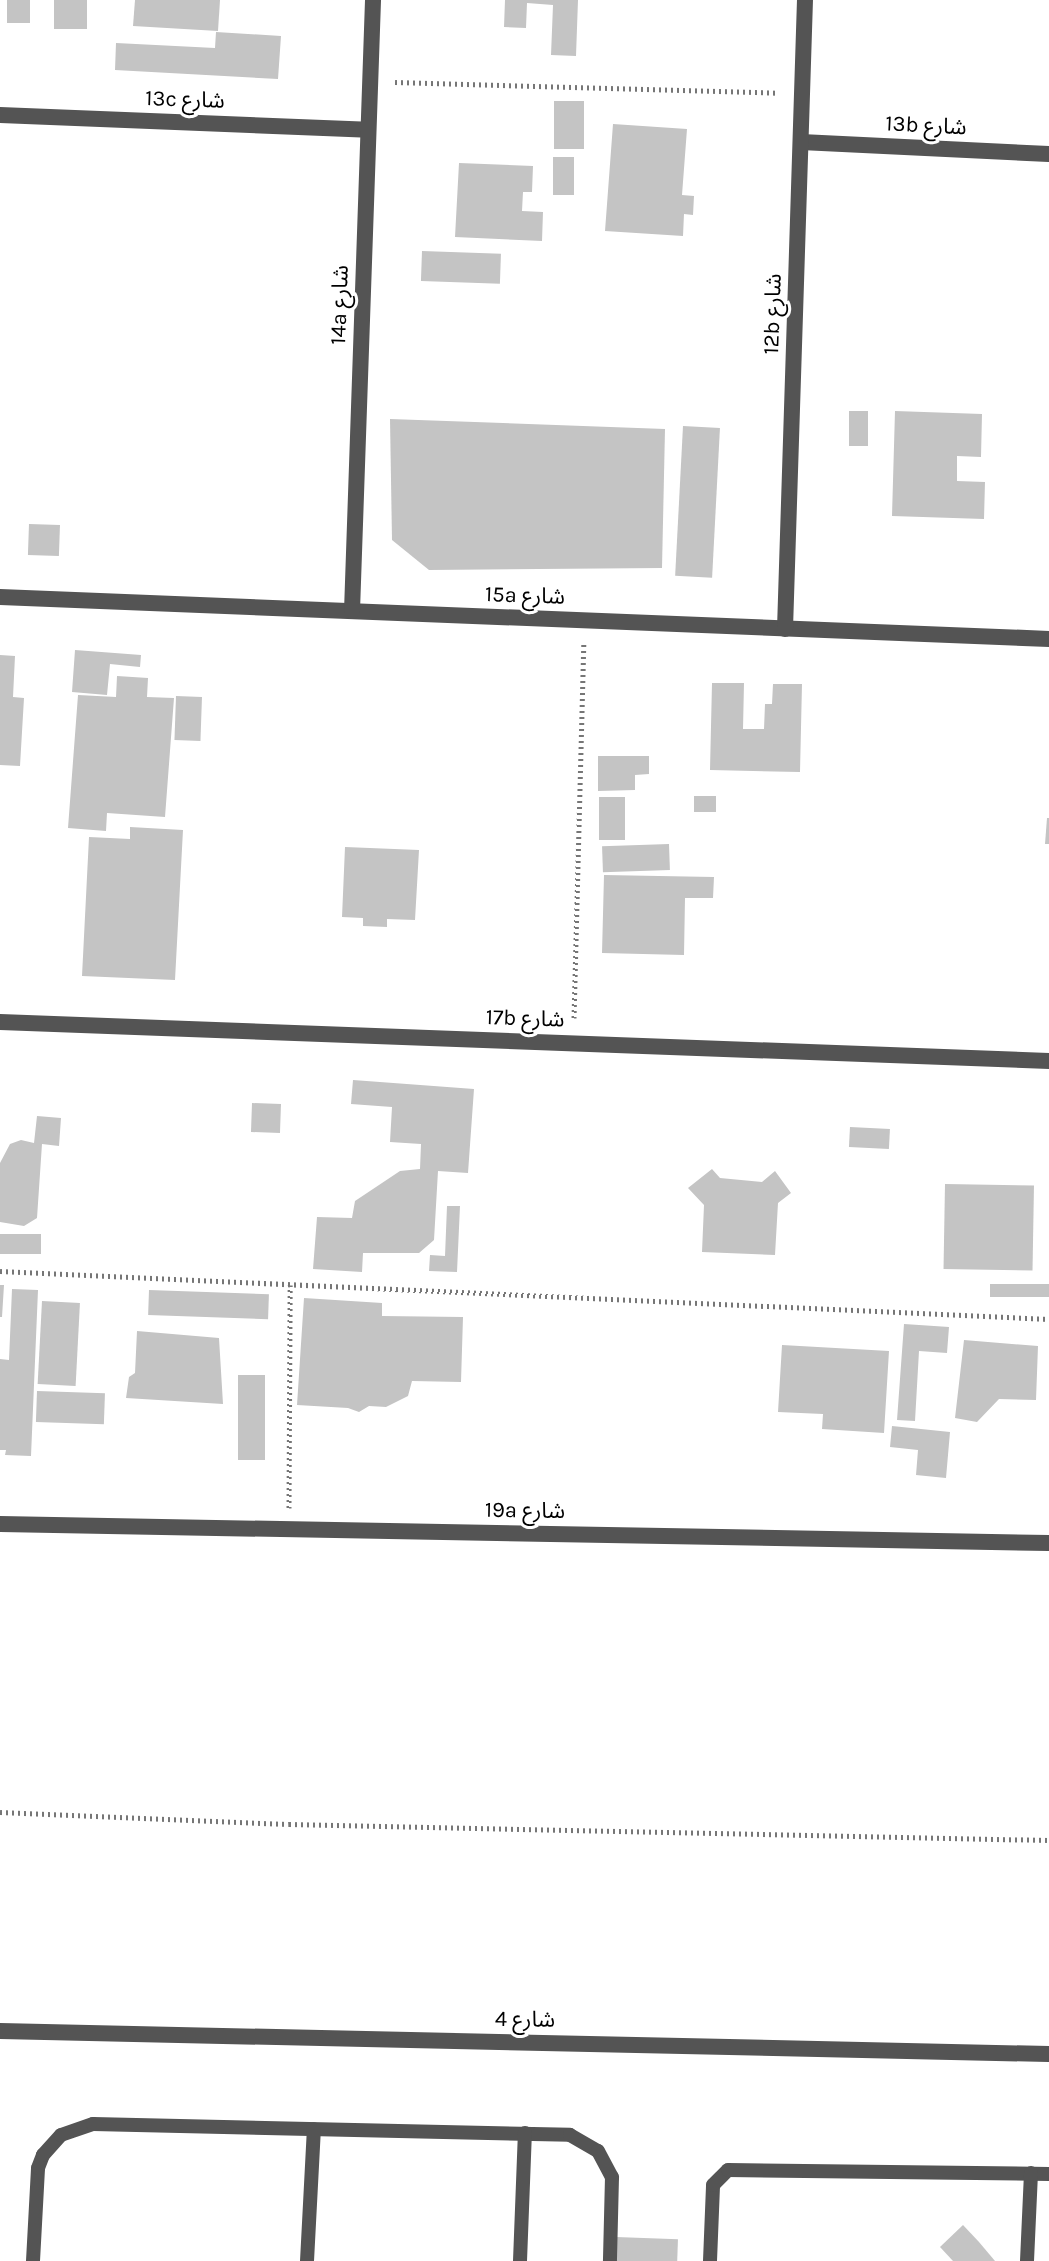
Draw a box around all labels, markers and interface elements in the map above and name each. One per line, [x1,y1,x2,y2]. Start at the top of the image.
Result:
street label: 13c شارع [145,85,225,115]
street label: 13b شارع [885,111,967,141]
street label: 14a شارع [325,265,355,345]
street label: 12b شارع [758,273,788,355]
street label: 15a شارع [485,581,565,611]
street label: 17b شارع [485,1004,565,1034]
street label: 19a شارع [485,1497,565,1525]
street label: شارع 4 [495,2006,555,2034]

